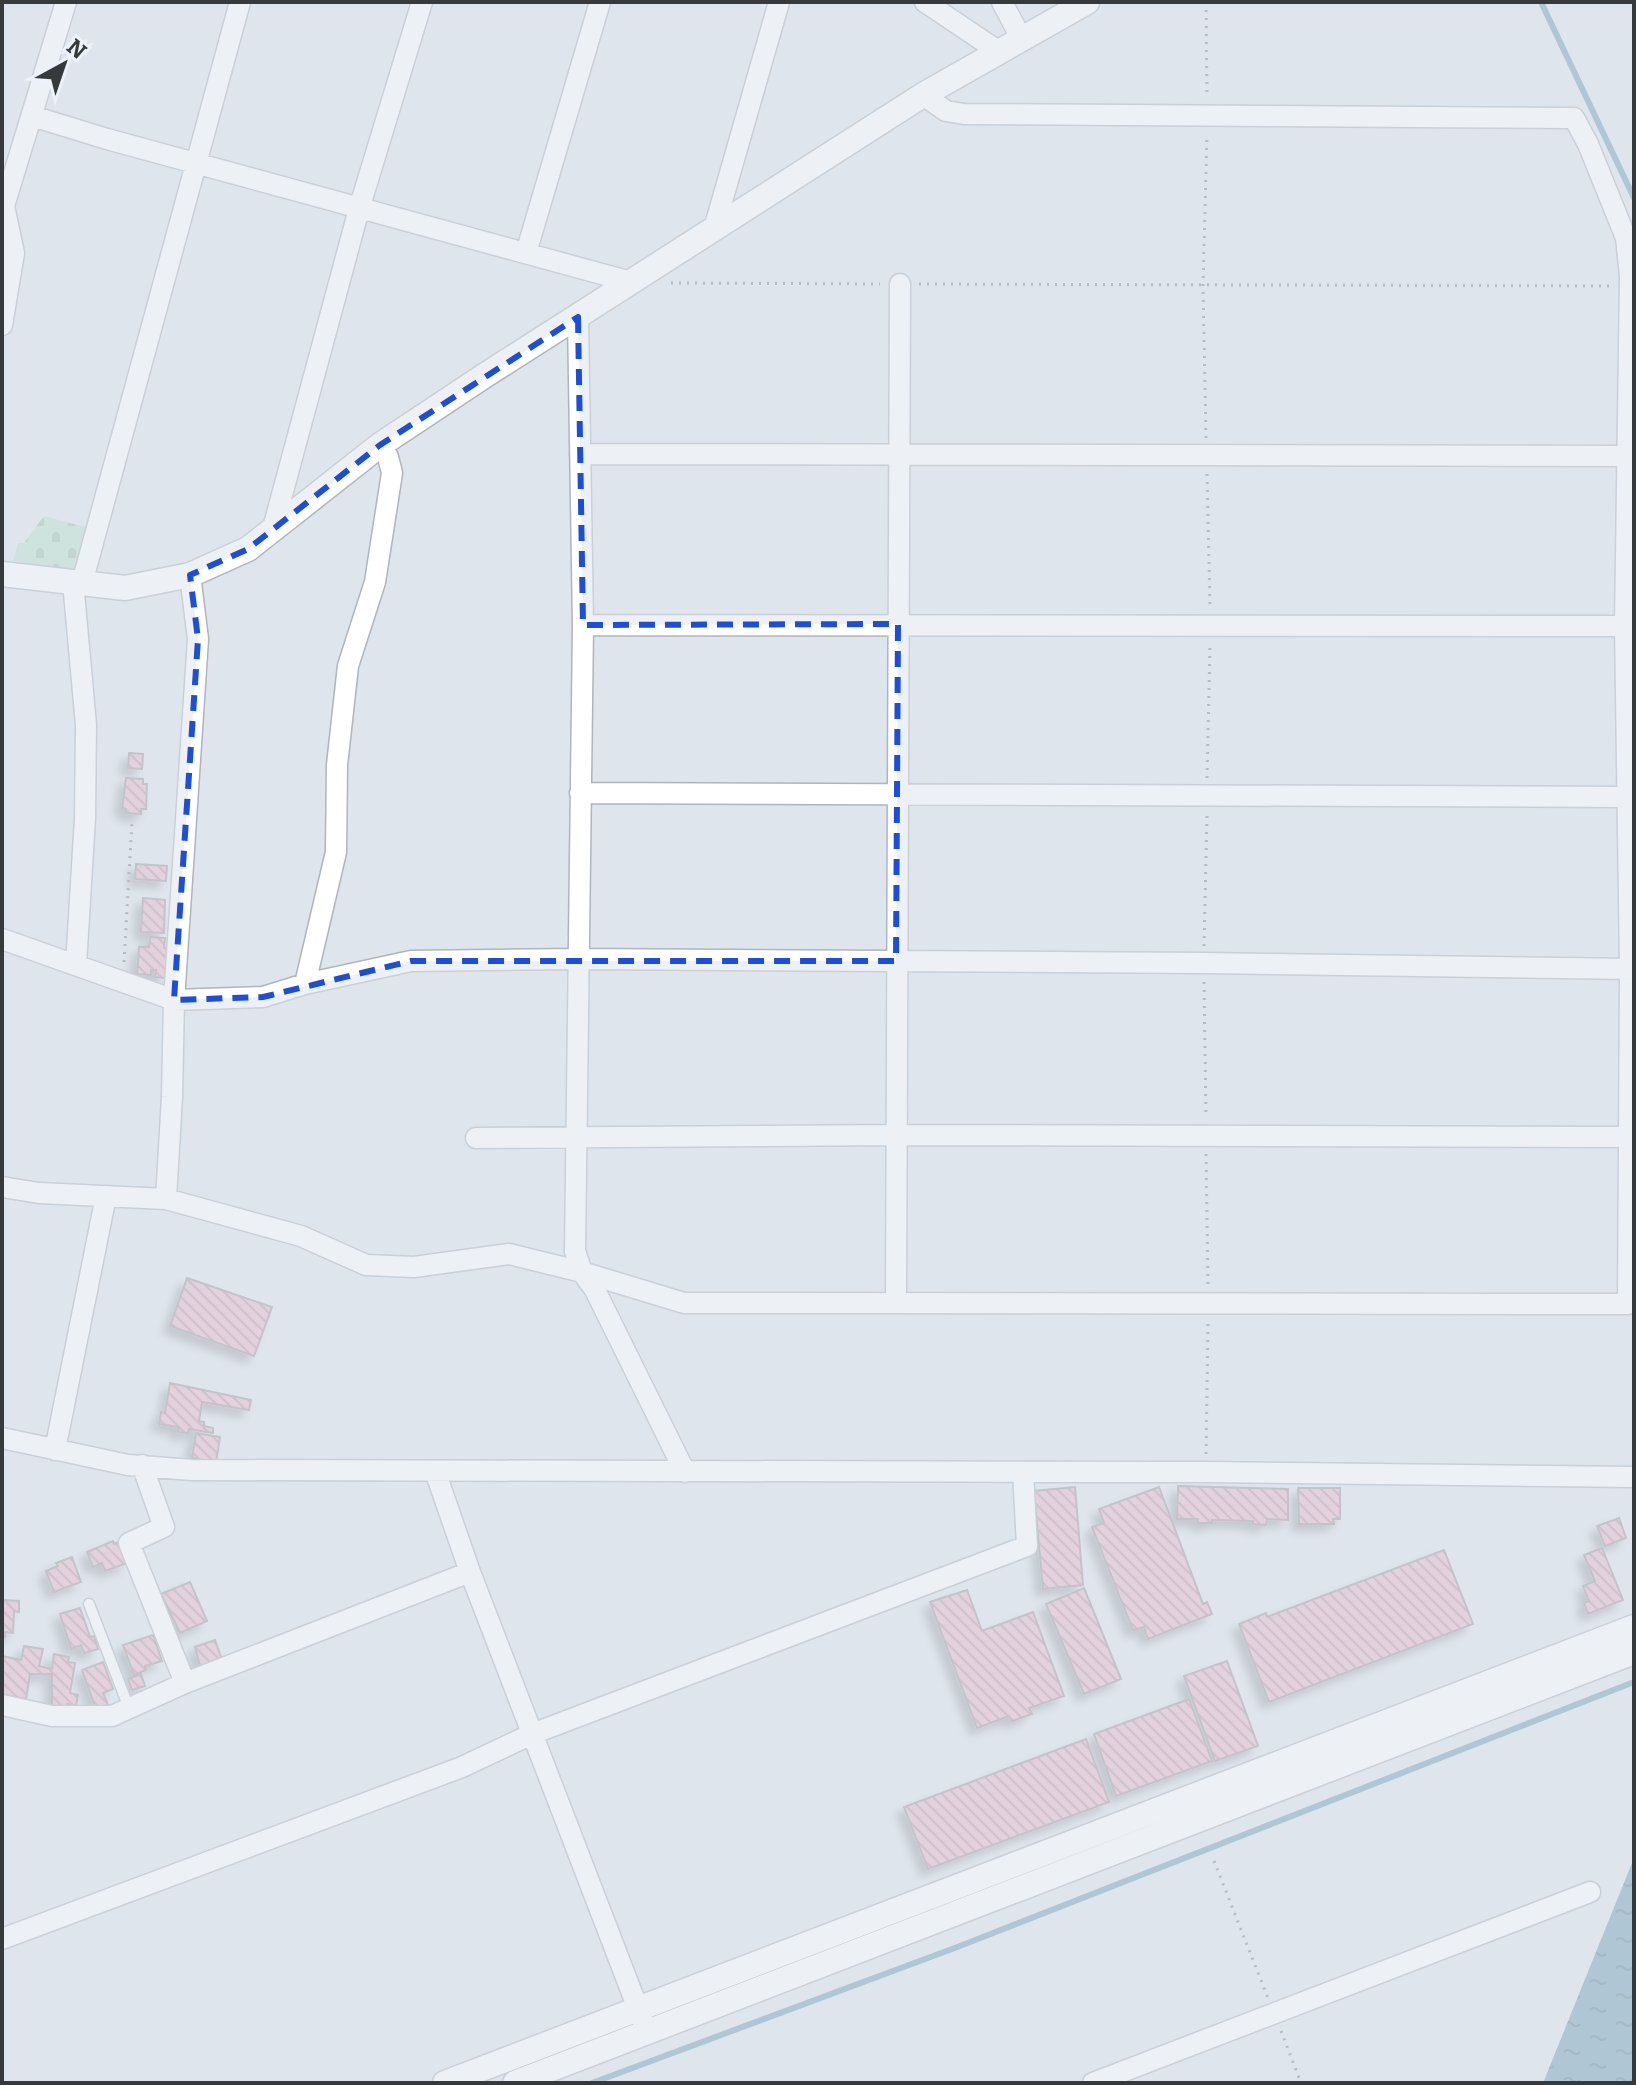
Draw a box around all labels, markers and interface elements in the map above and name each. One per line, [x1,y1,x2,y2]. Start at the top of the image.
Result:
north arrow [24,24,104,104]
text: N [61,33,92,65]

